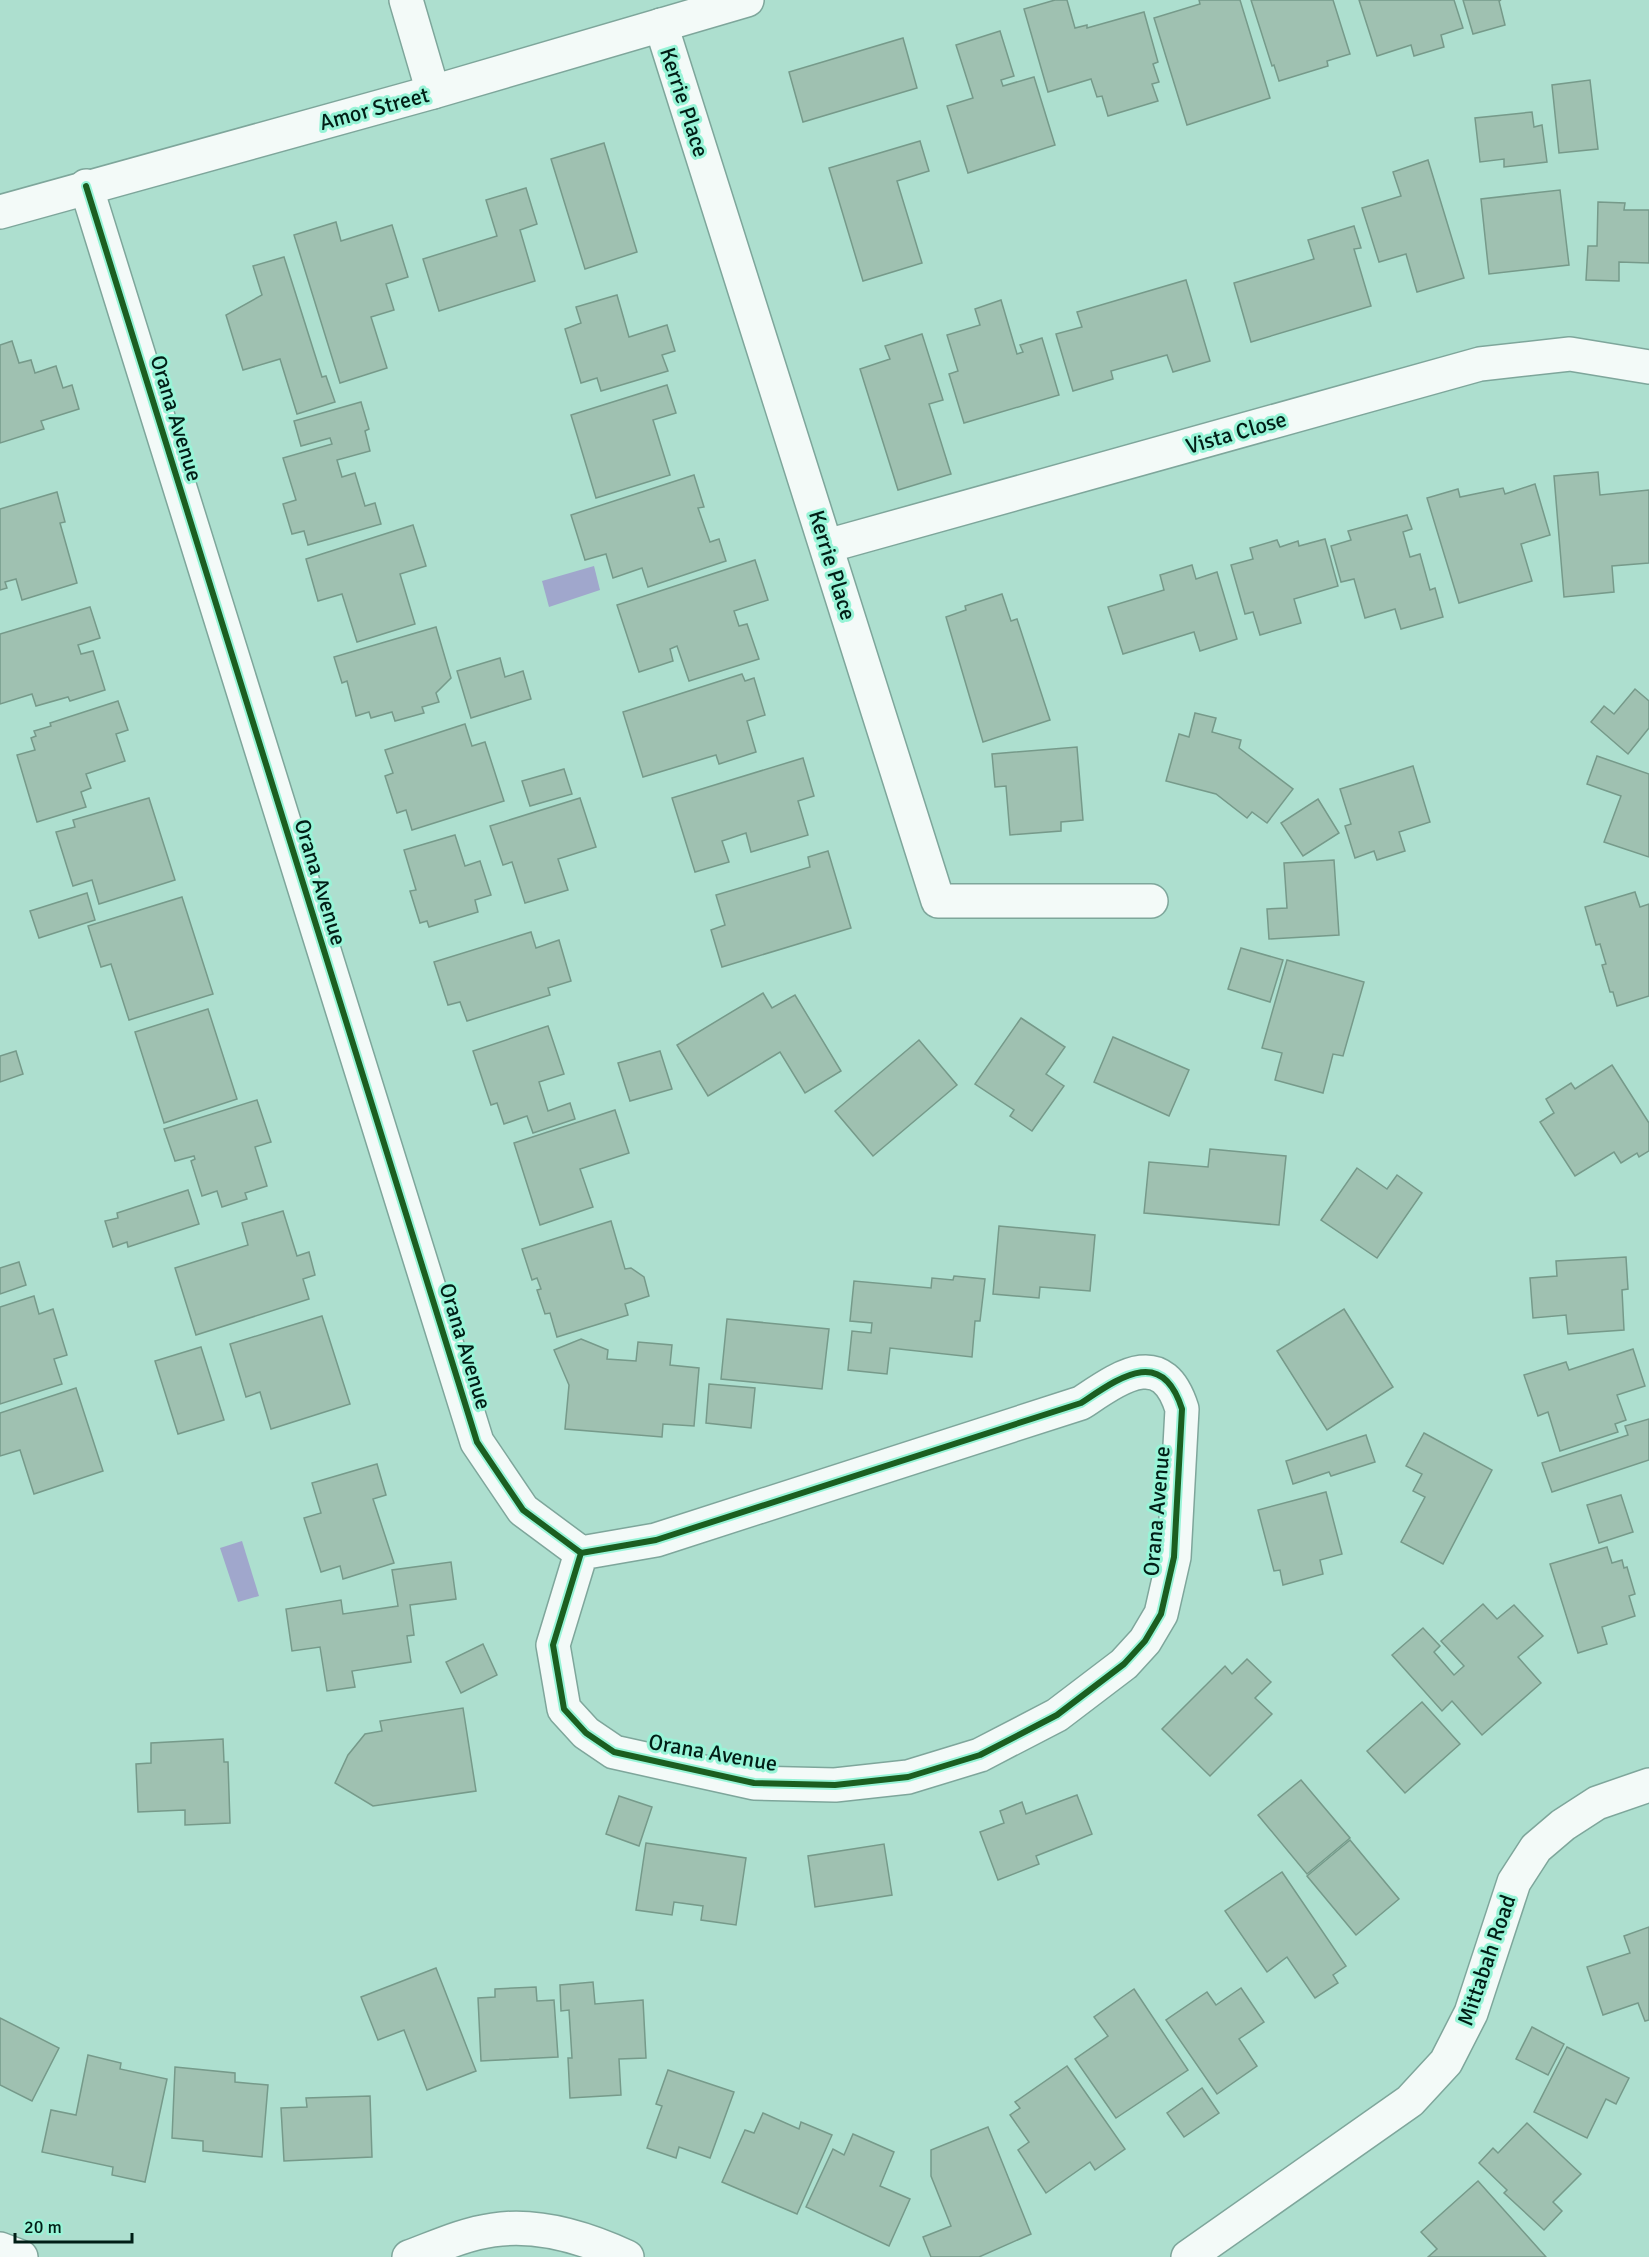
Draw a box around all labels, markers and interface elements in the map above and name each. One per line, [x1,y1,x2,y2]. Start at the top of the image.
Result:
street label: Kerrie Place [654,44,715,160]
street label: Amor Street [316,81,432,136]
street label: Orana Avenue [145,352,208,484]
street label: Vista Close [1183,405,1290,460]
street label: Kerrie Place [803,507,862,623]
street label: Orana Avenue [289,816,352,948]
street label: Orana Avenue [434,1280,497,1412]
street label: Orana Avenue [1137,1445,1176,1577]
street label: Orana Avenue [646,1728,779,1777]
street label: Mittabah Road [1451,1891,1522,2029]
scale bar [15,2206,132,2244]
text: 20 m [24,2216,62,2238]

